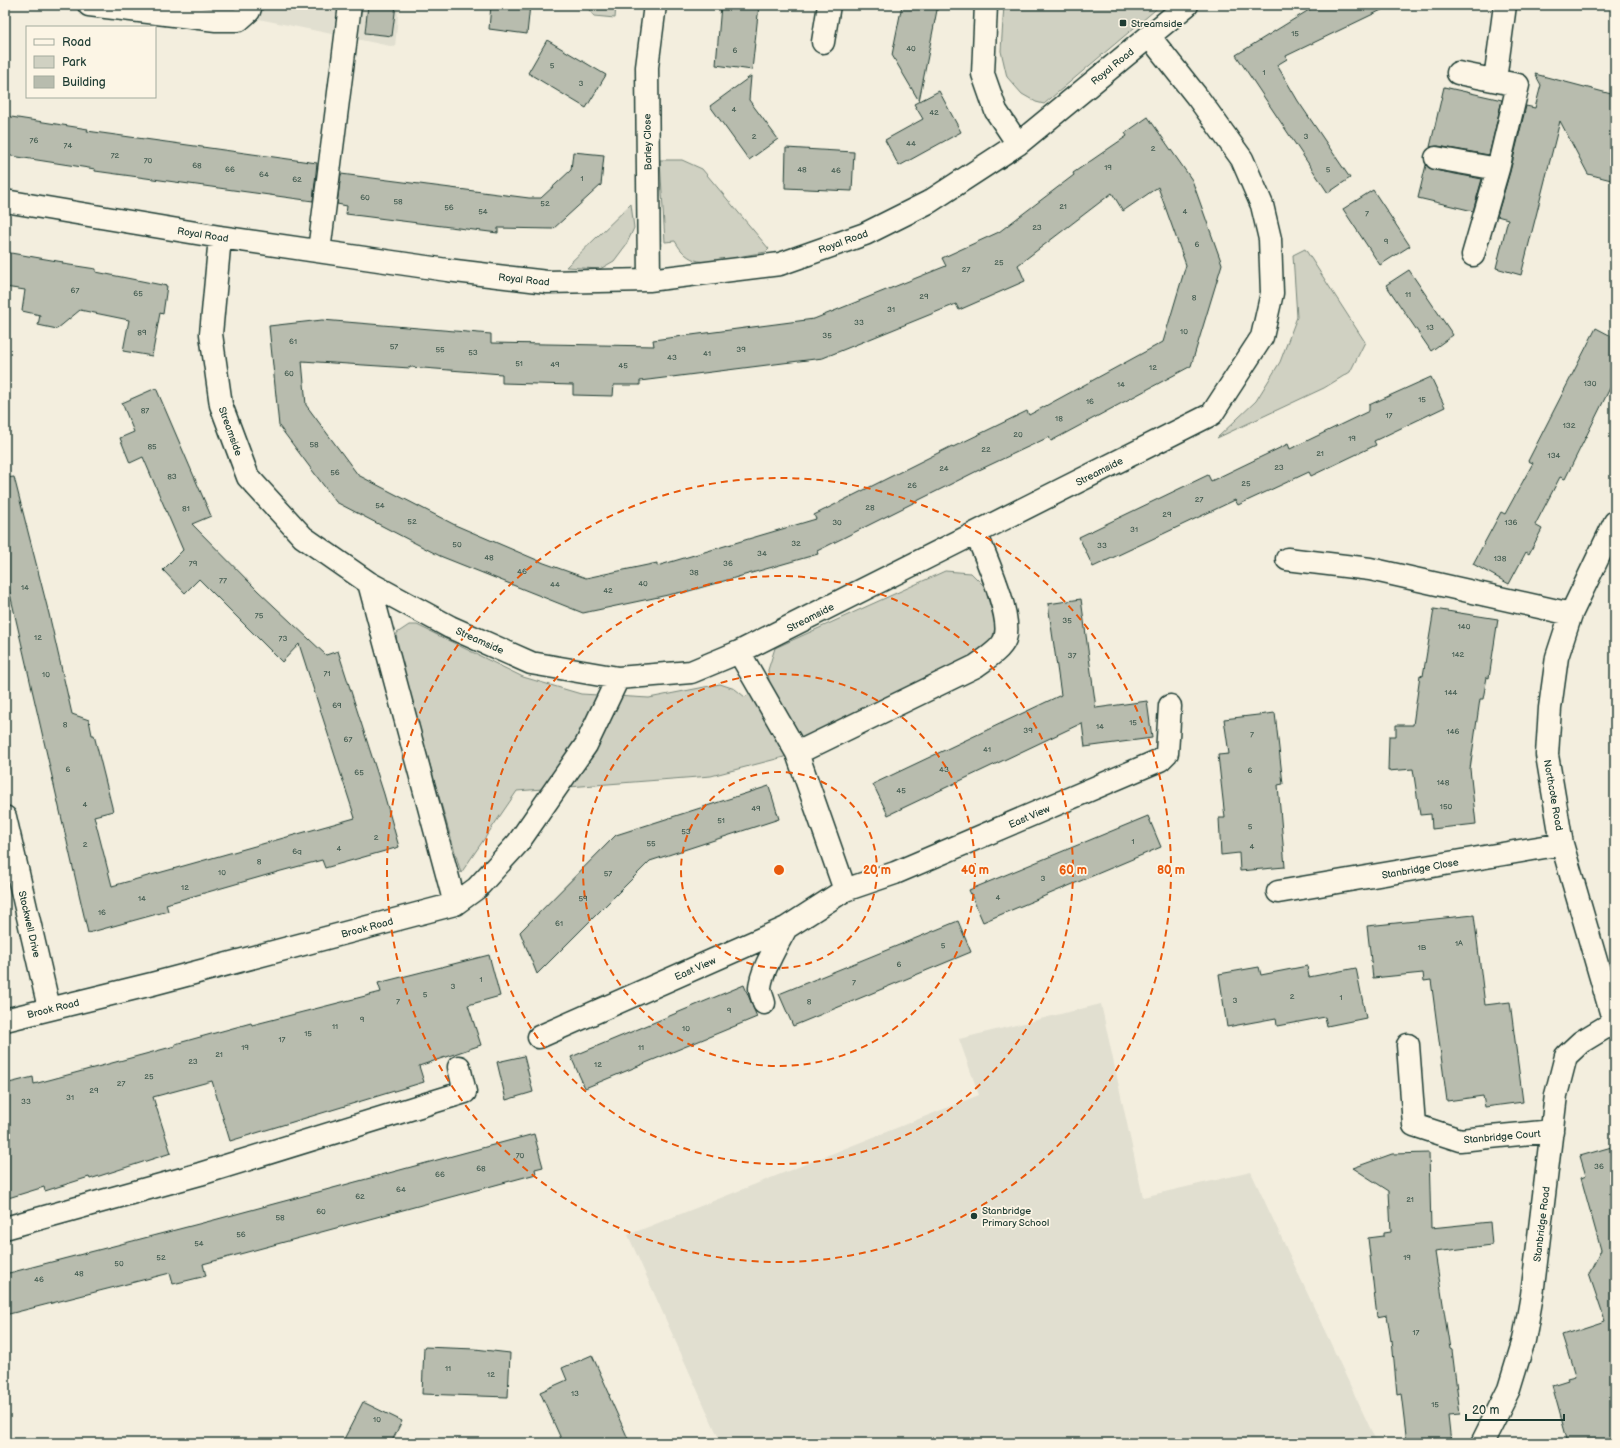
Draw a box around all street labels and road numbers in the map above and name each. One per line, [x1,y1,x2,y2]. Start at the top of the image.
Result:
street label: Royal Road [1089,46,1137,88]
street label: Barley Close [642,114,654,170]
street label: Royal Road [176,225,230,245]
street label: Royal Road [817,227,870,256]
street label: Royal Road [498,271,550,289]
street label: Streamside [216,405,245,458]
street label: Streamside [1074,455,1125,489]
street label: Streamside [785,601,836,635]
street label: Streamside [454,625,506,657]
street label: Northcote Road [1541,759,1565,832]
street label: East View [1007,803,1052,831]
street label: Stanbridge Close [1381,856,1460,882]
street label: Stockwell Drive [16,890,43,959]
street label: Brook Road [340,915,395,941]
street label: East View [673,954,718,983]
street label: Brook Road [26,997,81,1021]
street label: Stanbridge Court [1463,1128,1541,1146]
street label: Stanbridge Road [1531,1185,1553,1263]

